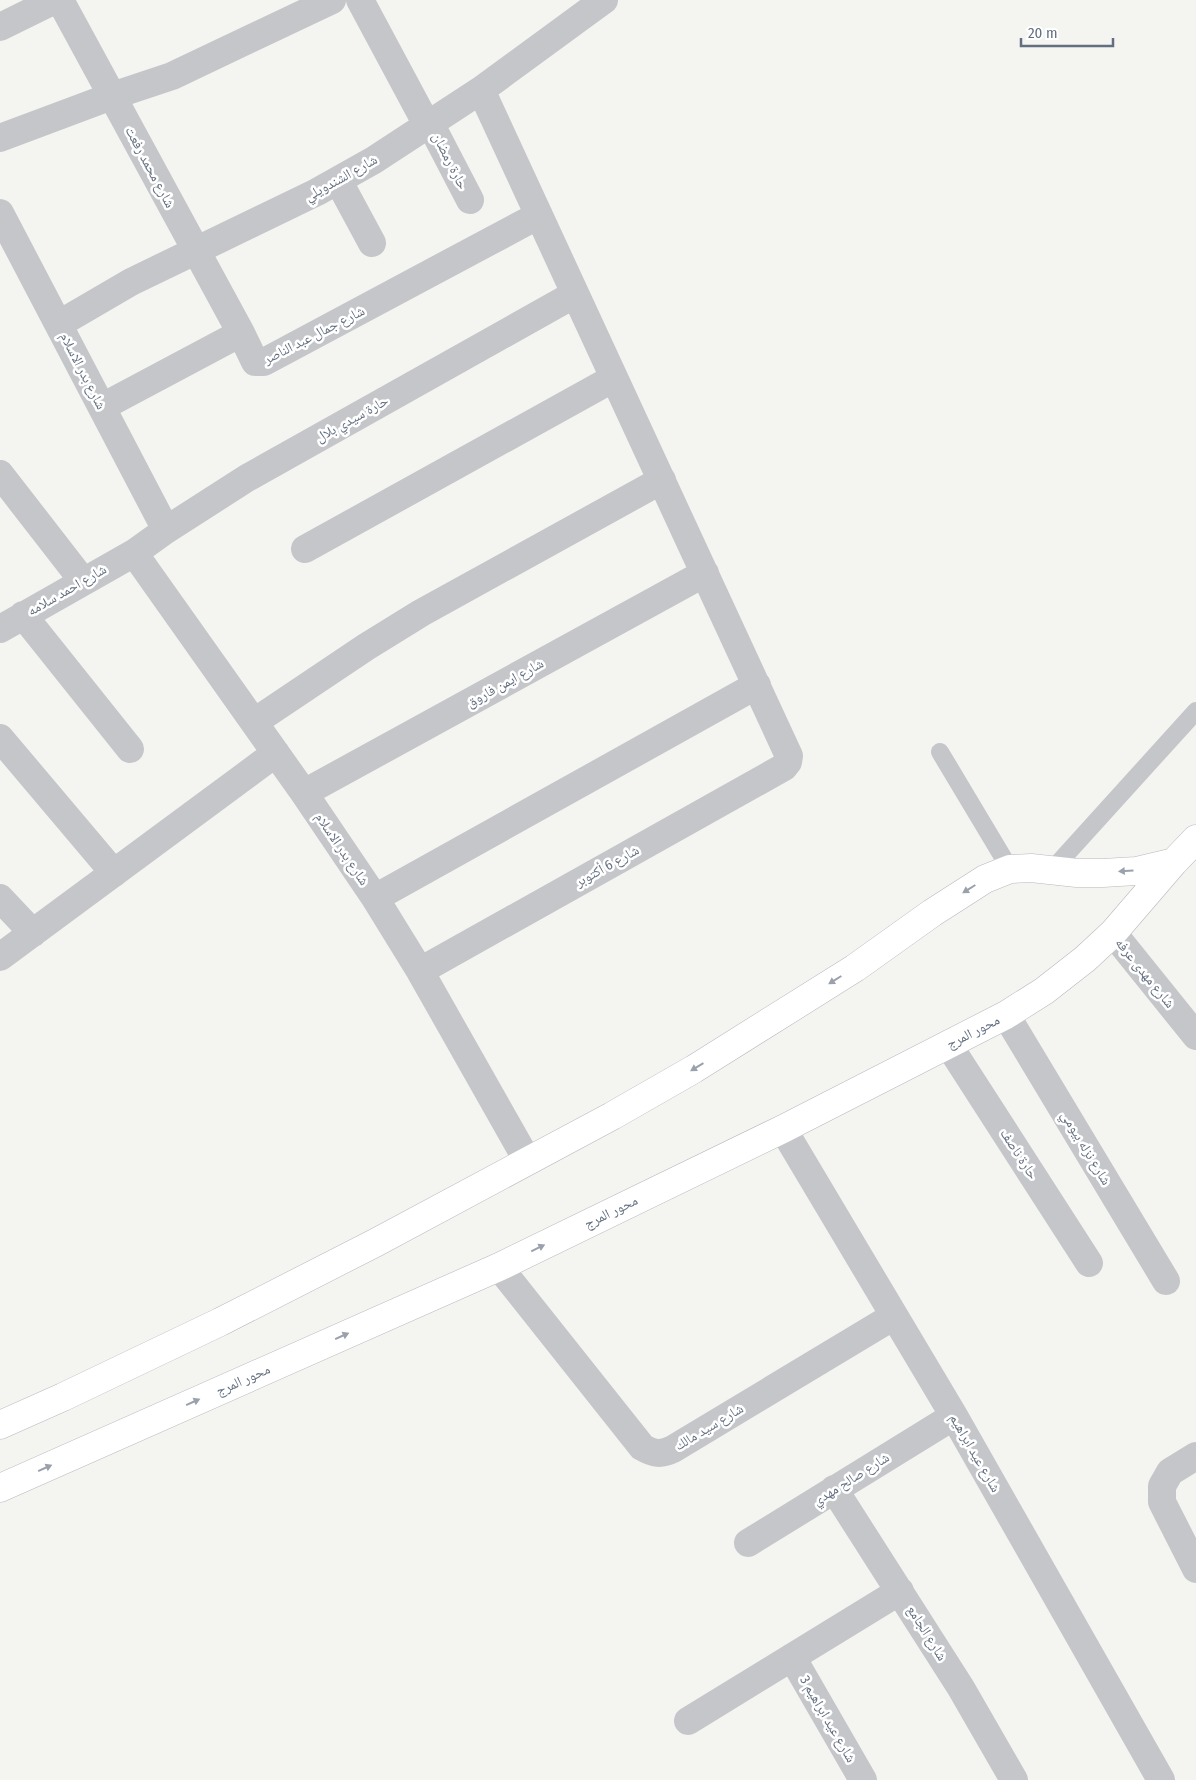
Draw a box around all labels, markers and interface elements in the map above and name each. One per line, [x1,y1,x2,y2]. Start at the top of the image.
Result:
scale bar [1021,15,1114,47]
text: 20 m [1028,24,1058,42]
street label: شارع محمد رفعت [121,123,179,211]
street label: حارة رمضان [429,130,472,192]
street label: شارع الشندويلي [302,151,382,207]
street label: شارع جمال عبد الناصر [260,302,368,369]
street label: شارع بدر الاسلام [55,330,110,413]
street label: حارة سيدي بلال [313,392,393,448]
street label: شارع احمد سلامه [25,561,110,620]
street label: شارع ايمن فاروق [463,655,547,712]
street label: شارع بدر الاسلام [311,809,373,889]
street label: شارع 6 أكتوبر [571,842,642,892]
one-way arrow [1118,868,1134,876]
one-way arrow [963,885,976,894]
street label: شارع مهدى عرفه [1111,935,1178,1012]
one-way arrow [828,976,841,985]
street label: محور المرج [943,1011,1003,1054]
one-way arrow [691,1063,704,1072]
street label: شارع نزله بيومي [1055,1108,1115,1189]
street label: حارة ناصف [996,1126,1042,1182]
street label: محور المرج [581,1192,641,1233]
one-way arrow [530,1244,545,1252]
one-way arrow [335,1332,349,1340]
street label: محور المرج [213,1361,273,1400]
one-way arrow [186,1398,200,1406]
street label: شارع سيد مالك [672,1400,747,1455]
street label: شارع عيد ابراهيم [945,1411,1004,1496]
street label: شارع صالح مهدي [810,1449,894,1511]
one-way arrow [38,1464,52,1472]
street label: شارع الجامع [902,1602,951,1664]
street label: شارع عيد ابراهيم 3 [795,1673,860,1766]

